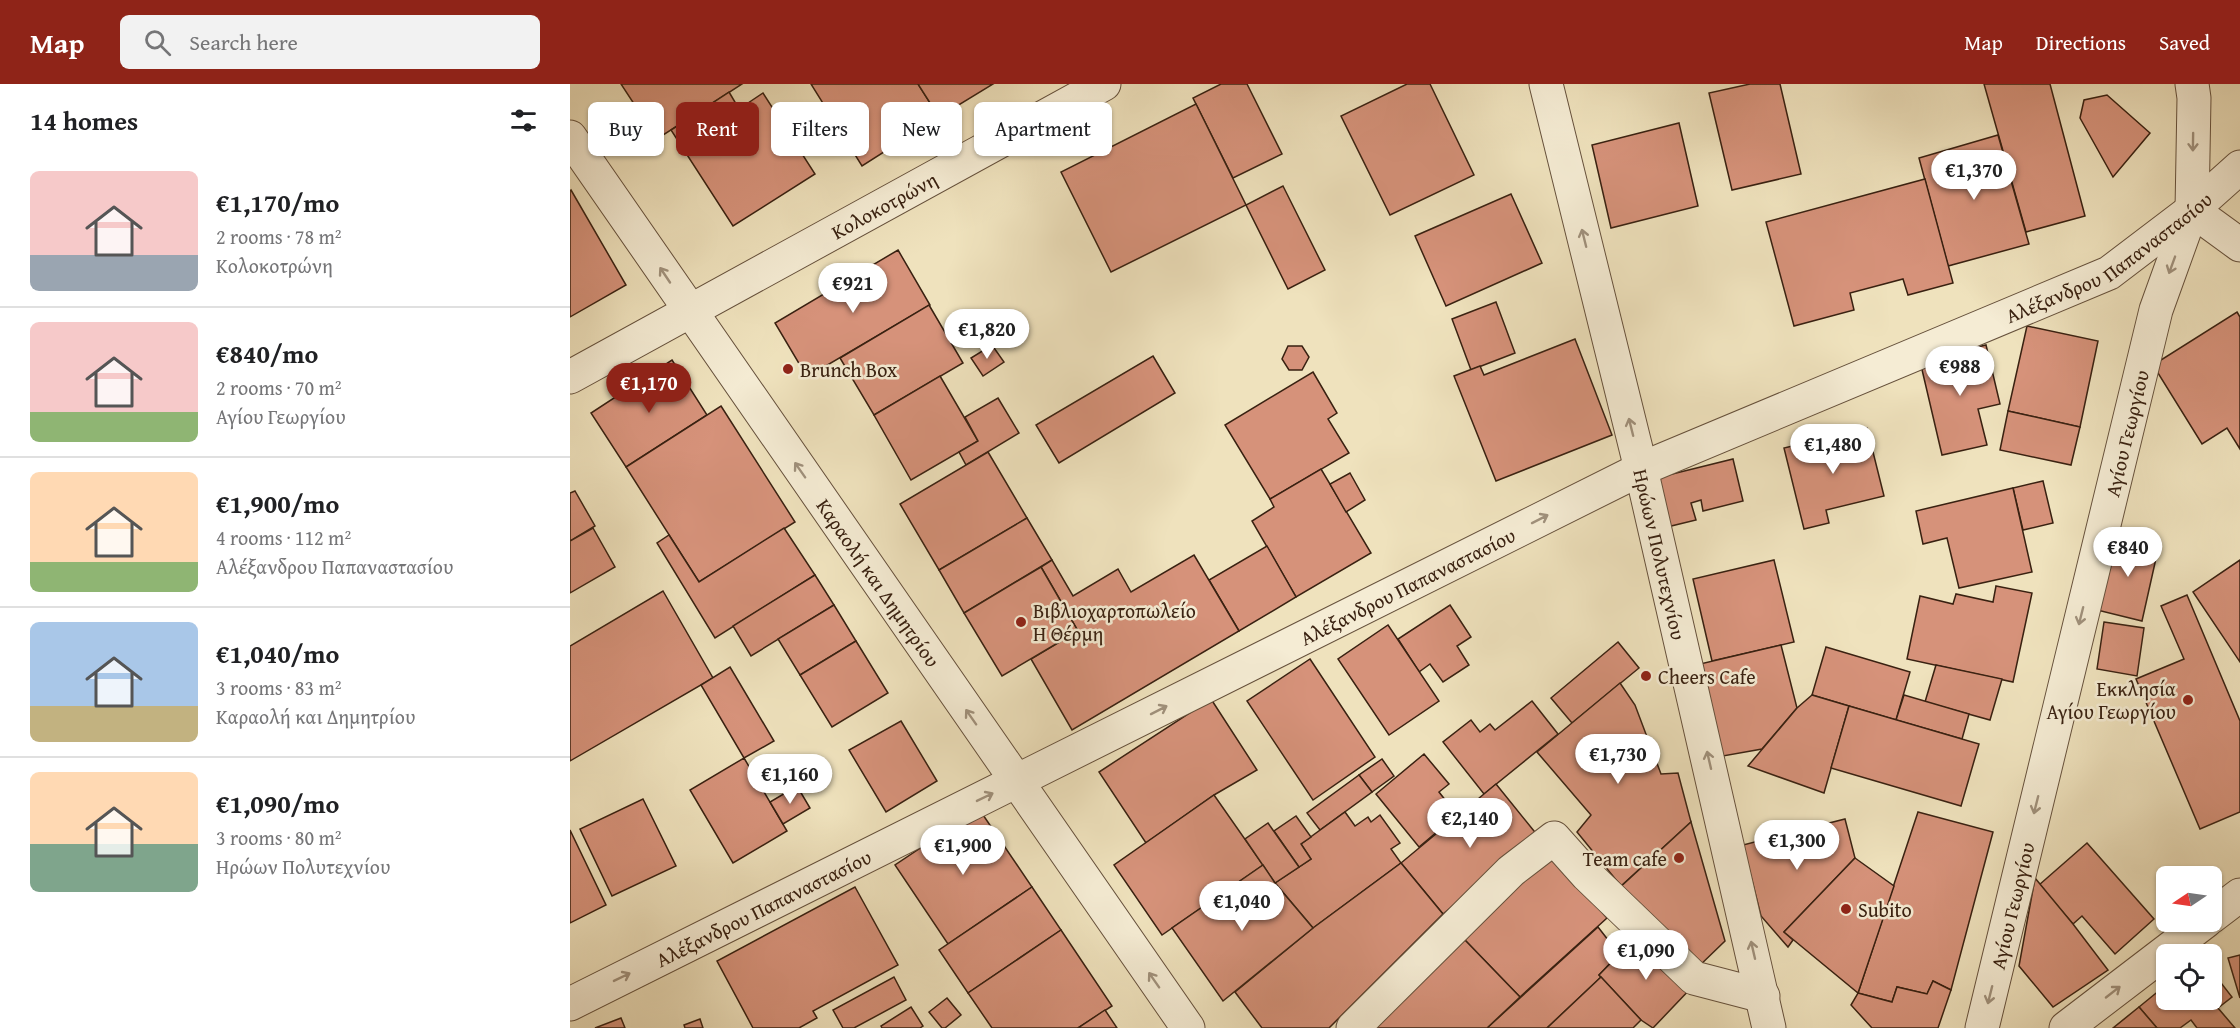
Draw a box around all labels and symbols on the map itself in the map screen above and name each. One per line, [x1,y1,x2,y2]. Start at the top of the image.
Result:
one-way arrow [2187,132,2199,152]
pin: €1,370 [1925,150,2023,201]
street label: Κολοκοτρώνη [826,164,942,246]
street label: Αλέξανδρου Παπαναστασίου [2001,185,2218,329]
one-way arrow [1578,229,1590,248]
one-way arrow [2166,255,2177,273]
pin: €921 [817,263,889,314]
one-way arrow [659,268,671,284]
pin: €1,820 [938,309,1036,360]
pin: €988 [1924,346,1996,397]
place label: Brunch Box [800,355,898,384]
marker: Brunch Box [781,362,795,376]
pin: €1,170 [600,363,698,414]
street label: Αγίου Γεωργίου [2097,367,2155,500]
one-way arrow [1625,418,1637,437]
pin: €1,480 [1784,424,1882,475]
one-way arrow [794,462,806,479]
street label: Ηρώων Πολυτεχνίου [1627,466,1694,642]
street label: Καραολή και Δημητρίου [810,492,948,673]
one-way arrow [1531,513,1549,525]
street label: Αλέξανδρου Παπαναστασίου [1295,520,1520,652]
pin: €840 [2092,527,2164,578]
place label: Βιβλιοχαρτοπωλείο Η Θέρμη [1033,596,1196,648]
one-way arrow [2075,606,2087,625]
marker: Βιβλιοχαρτοπωλείο Η Θέρμη [1014,615,1028,629]
place label: Cheers Cafe [1658,662,1756,691]
marker: Cheers Cafe [1639,669,1653,683]
place label: Εκκλησία Αγίου Γεωργίου [2046,674,2176,726]
marker: Εκκλησία Αγίου Γεωργίου [2181,693,2195,707]
one-way arrow [1150,703,1168,715]
one-way arrow [965,709,977,725]
pin: €1,730 [1569,734,1667,785]
one-way arrow [1702,751,1714,770]
pin: €1,160 [741,754,839,805]
one-way arrow [975,790,993,802]
one-way arrow [2029,796,2041,815]
pin: €2,140 [1421,798,1519,849]
pin: €1,300 [1748,820,1846,871]
pin: €1,900 [914,825,1012,876]
street label: Αγίου Γεωργίου [1982,839,2041,972]
street label: Αλέξανδρου Παπαναστασίου [651,841,876,974]
place label: Team cafe [1583,844,1667,873]
marker: Team cafe [1672,851,1686,865]
north arrow [2156,866,2222,932]
pin: €1,040 [1193,881,1291,932]
place label: Subito [1858,895,1912,924]
marker: Subito [1839,902,1853,916]
pin: €1,090 [1597,930,1695,981]
one-way arrow [1746,941,1758,960]
one-way arrow [613,971,631,983]
one-way arrow [1148,972,1160,989]
one-way arrow [1983,985,1995,1004]
one-way arrow [2104,986,2120,999]

